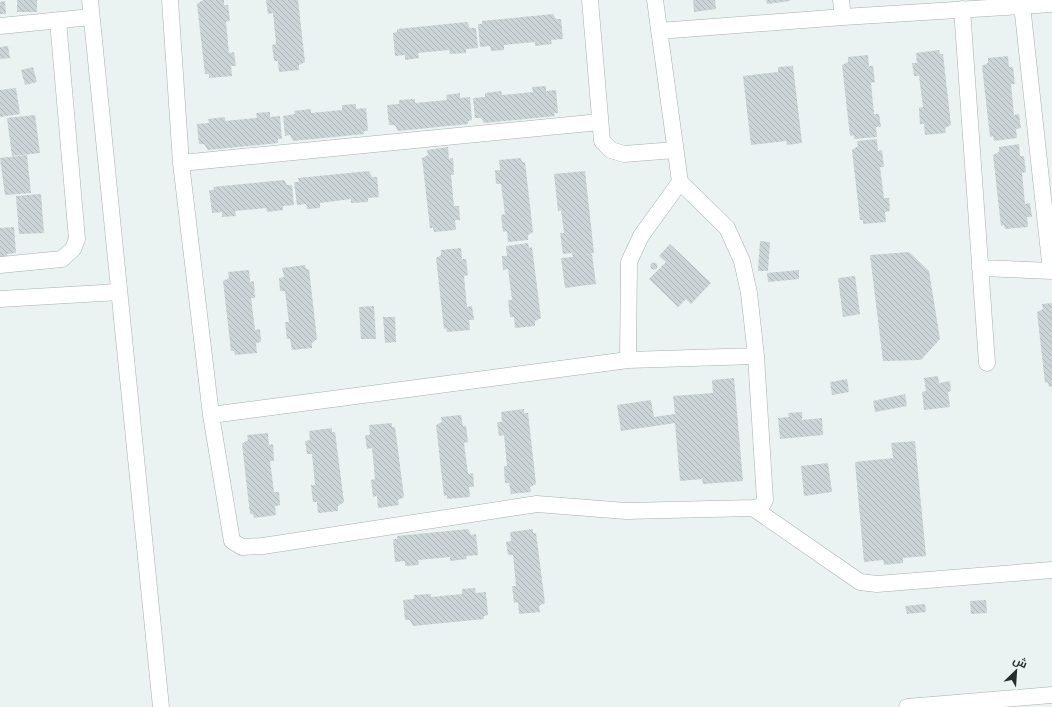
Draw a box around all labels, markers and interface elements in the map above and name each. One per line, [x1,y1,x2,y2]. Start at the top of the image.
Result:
text: ش [1010,650,1031,674]
north arrow [996,651,1036,691]

